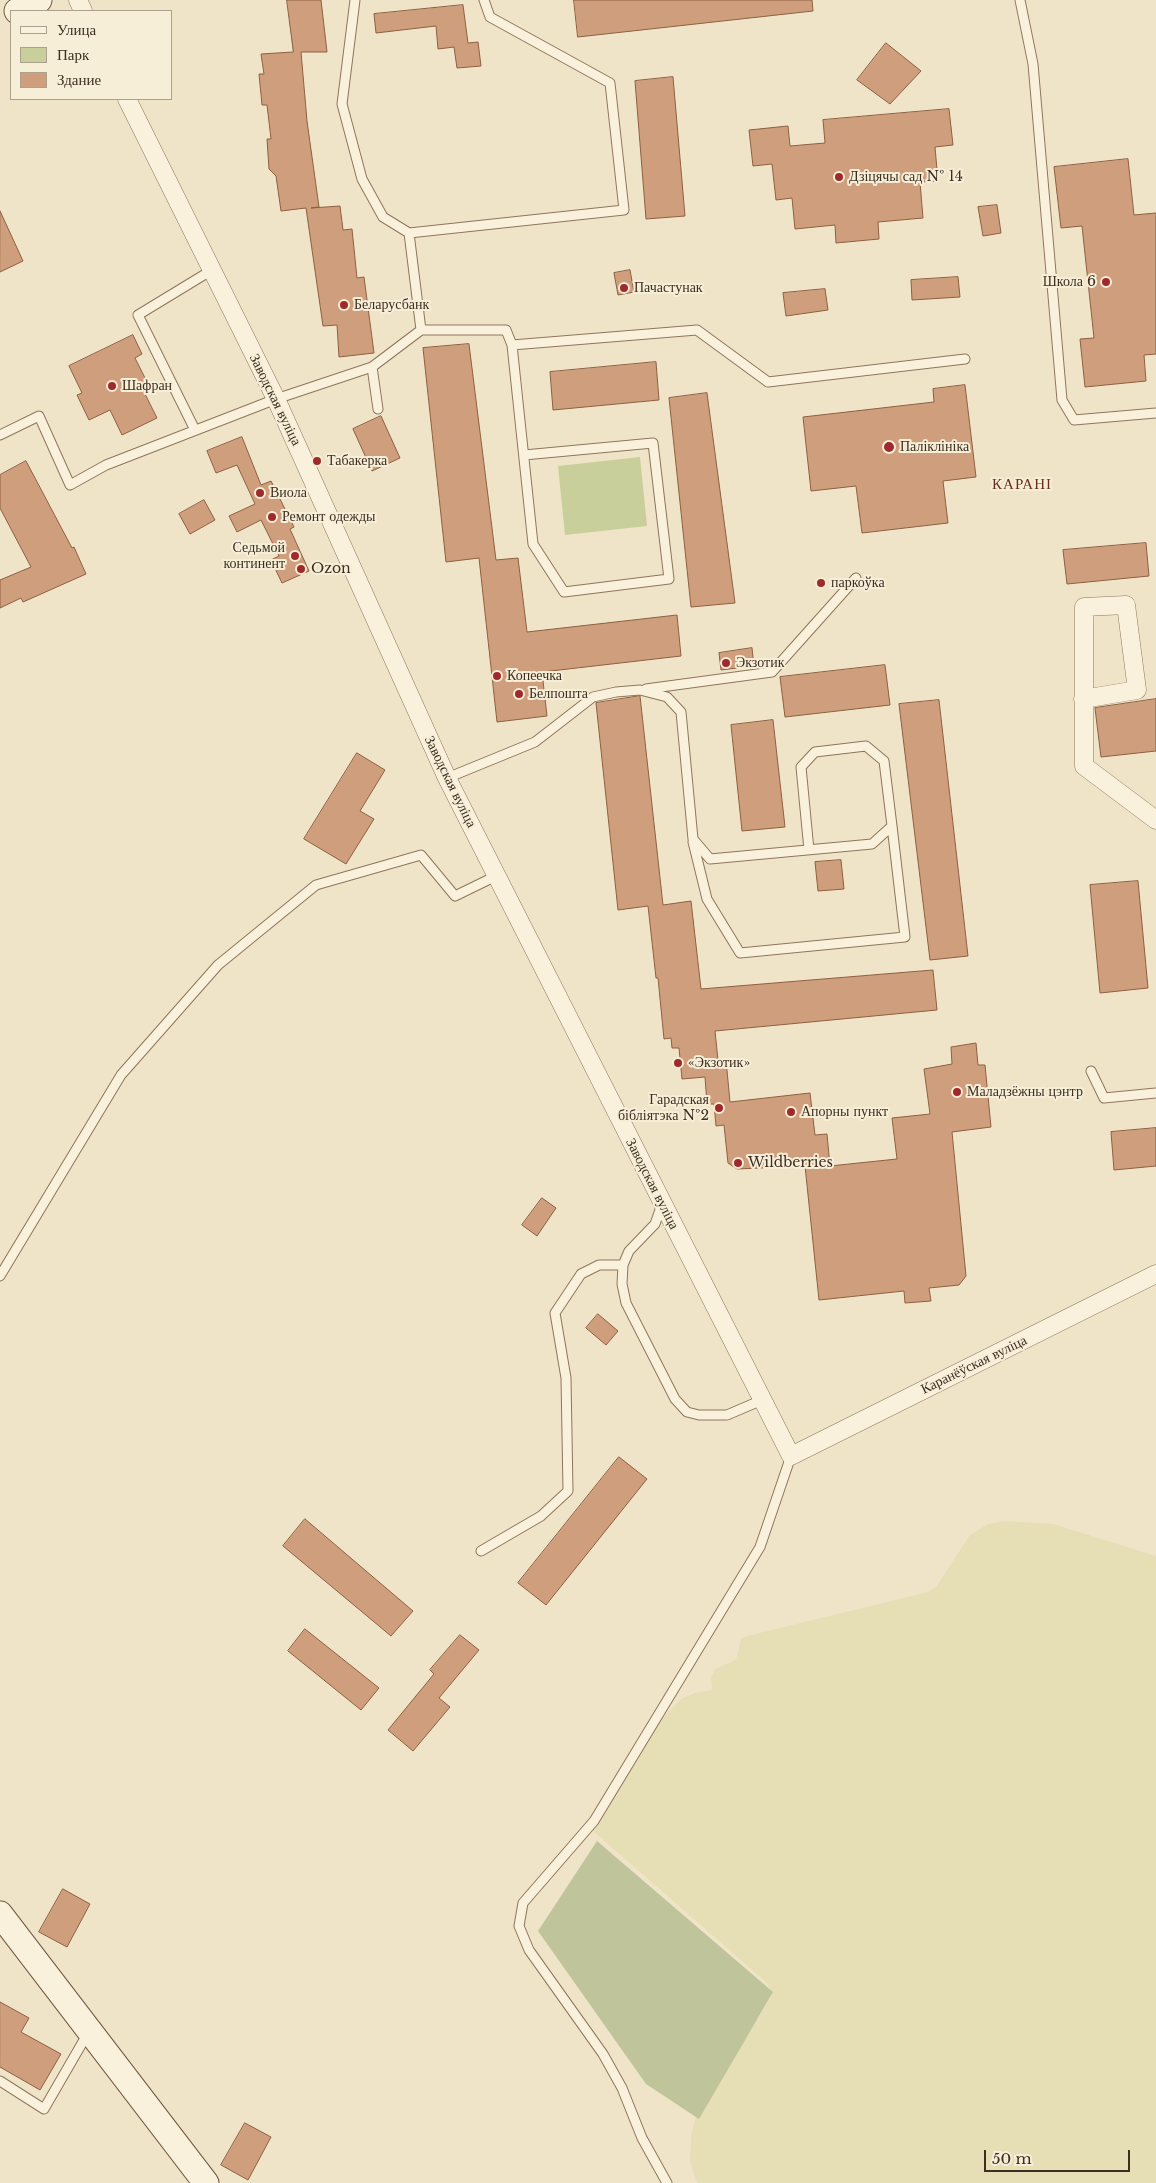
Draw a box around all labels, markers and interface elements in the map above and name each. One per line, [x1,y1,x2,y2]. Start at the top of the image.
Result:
legend [10,10,172,100]
text: Улица [57,20,96,39]
text: Парк [57,45,89,64]
text: Здание [57,70,101,89]
place label: Дзіцячы сад № 14 [849,169,963,185]
marker: Дзіцячы сад № 14 [833,171,845,183]
place label: Школа 6 [1043,274,1096,290]
marker: Школа 6 [1100,276,1112,288]
place label: Пачастунак [634,280,703,296]
marker: Пачастунак [618,282,630,294]
place label: Беларусбанк [354,297,429,313]
marker: Беларусбанк [338,299,350,311]
street label: Заводская вуліца [246,351,304,449]
place label: Шафран [122,378,172,394]
marker: Шафран [106,380,118,392]
place label: Паліклініка [900,439,969,455]
marker: Паліклініка [882,440,896,454]
place label: Табакерка [327,453,387,469]
marker: Табакерка [311,455,323,467]
district label: КАРАНІ [991,476,1053,494]
place label: Виола [270,485,307,501]
marker: Виола [254,487,266,499]
place label: Ремонт одежды [282,509,375,525]
marker: Ремонт одежды [266,511,278,523]
place label: Седьмой континент [223,540,285,572]
marker: Седьмой континент [289,550,301,562]
place label: Ozon [311,561,351,577]
marker: Ozon [295,563,307,575]
place label: паркоўка [831,575,885,591]
marker: паркоўка [815,577,827,589]
place label: Экзотик [736,655,785,671]
marker: Экзотик [720,657,732,669]
place label: Копеечка [507,668,562,684]
marker: Копеечка [491,670,503,682]
place label: Белпошта [529,686,588,702]
marker: Белпошта [513,688,525,700]
street label: Заводская вуліца [421,733,479,831]
place label: «Экзотик» [688,1055,750,1071]
marker: «Экзотик» [672,1057,684,1069]
place label: Маладзёжны цэнтр [967,1084,1083,1100]
marker: Маладзёжны цэнтр [951,1086,963,1098]
place label: Гарадская бібліятэка №2 [618,1092,709,1124]
marker: Гарадская бібліятэка №2 [713,1102,725,1114]
place label: Апорны пункт [801,1104,888,1120]
marker: Апорны пункт [785,1106,797,1118]
street label: Заводская вуліца [622,1136,682,1232]
place label: Wildberries [748,1155,833,1171]
marker: Wildberries [732,1157,744,1169]
street label: Каранёўская вуліца [918,1332,1030,1398]
scale bar [986,2140,1132,2172]
text: 50 m [992,2149,1032,2168]

